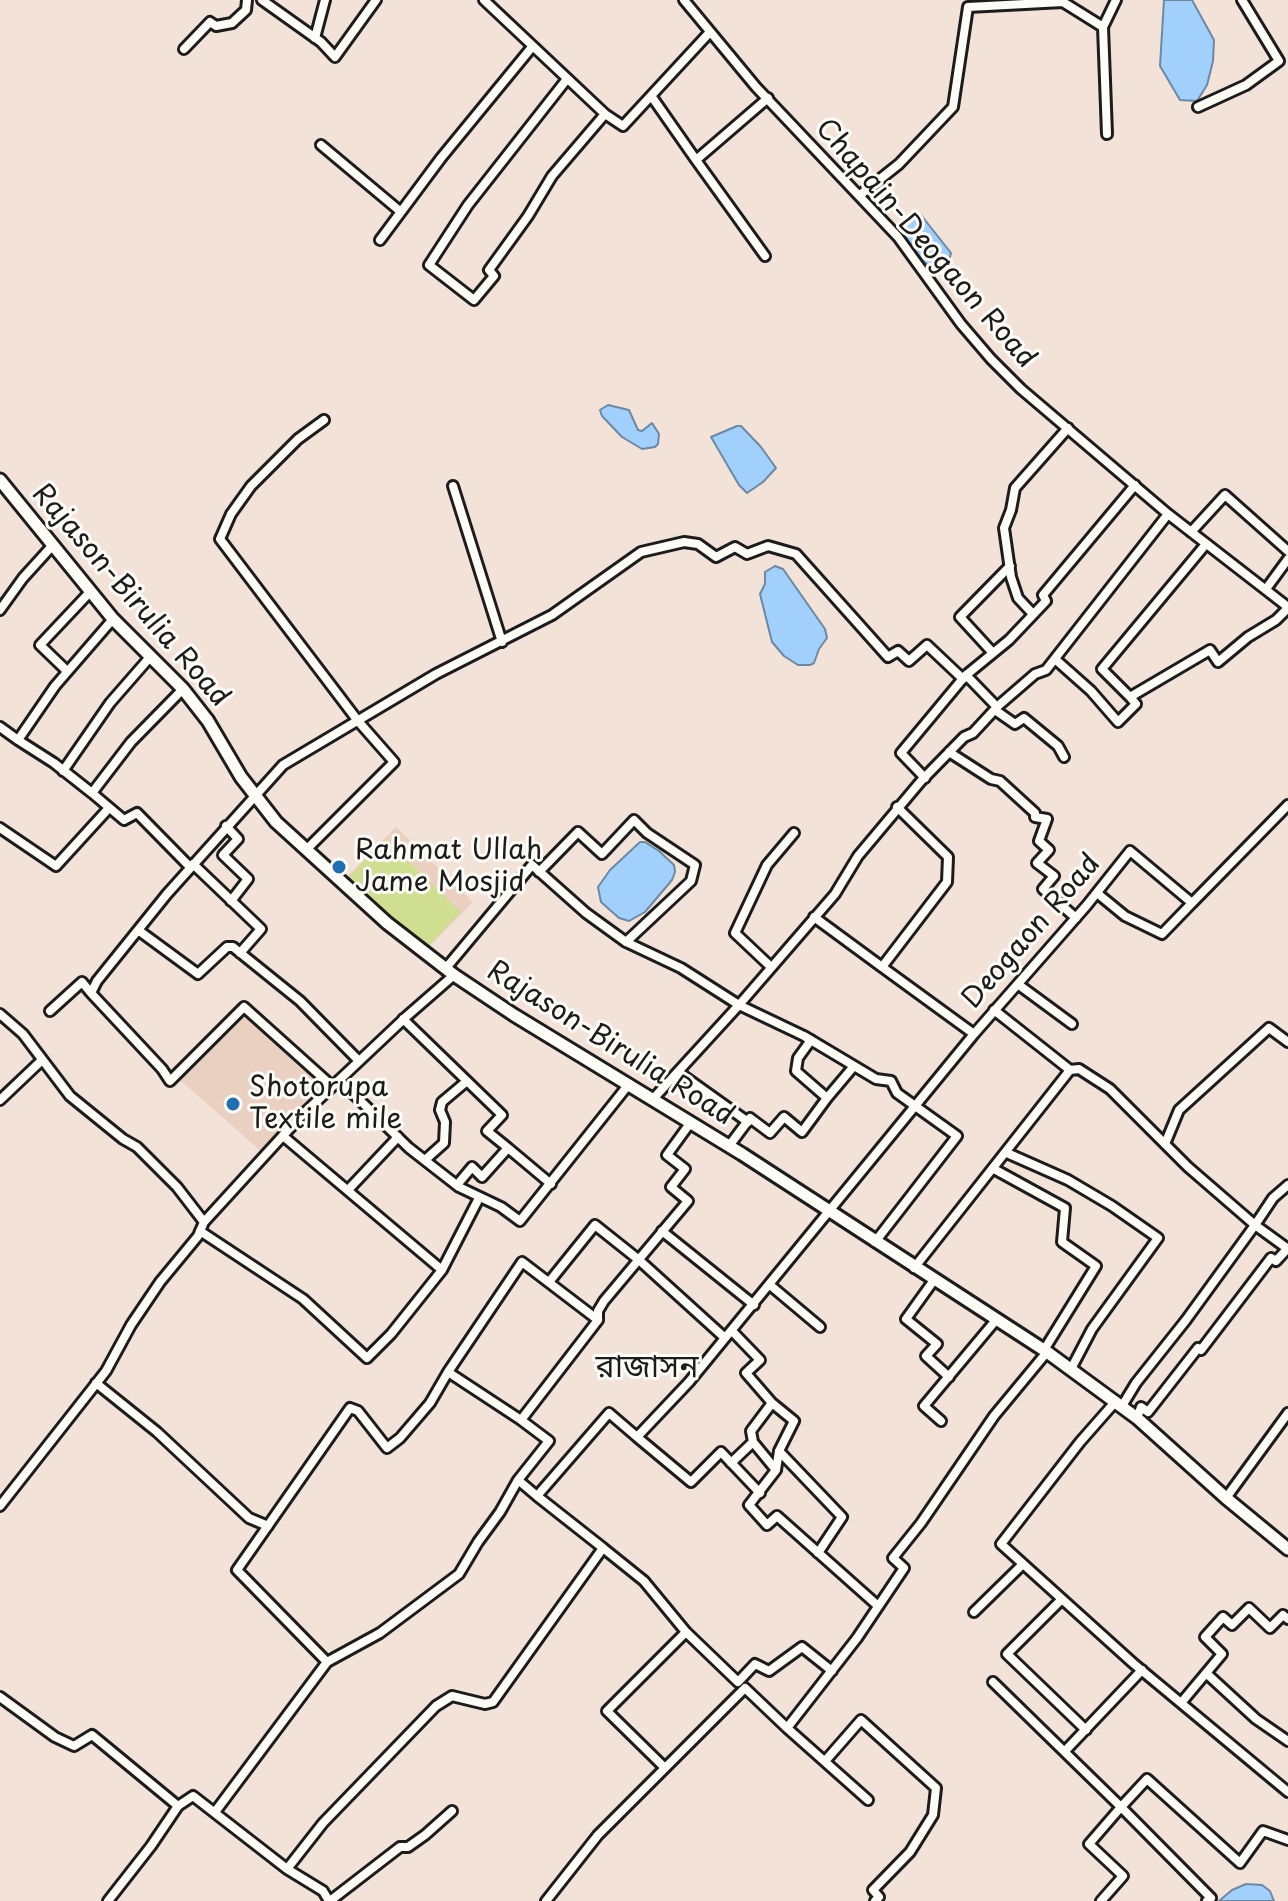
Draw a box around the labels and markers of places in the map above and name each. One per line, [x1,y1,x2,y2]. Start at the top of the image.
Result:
place label: Rahmat Ullah Jame Mosjid [355,834,542,900]
marker: Rahmat Ullah Jame Mosjid [330,858,348,876]
place label: Shotorupa Textile mile [249,1071,402,1137]
marker: Shotorupa Textile mile [224,1095,242,1113]

